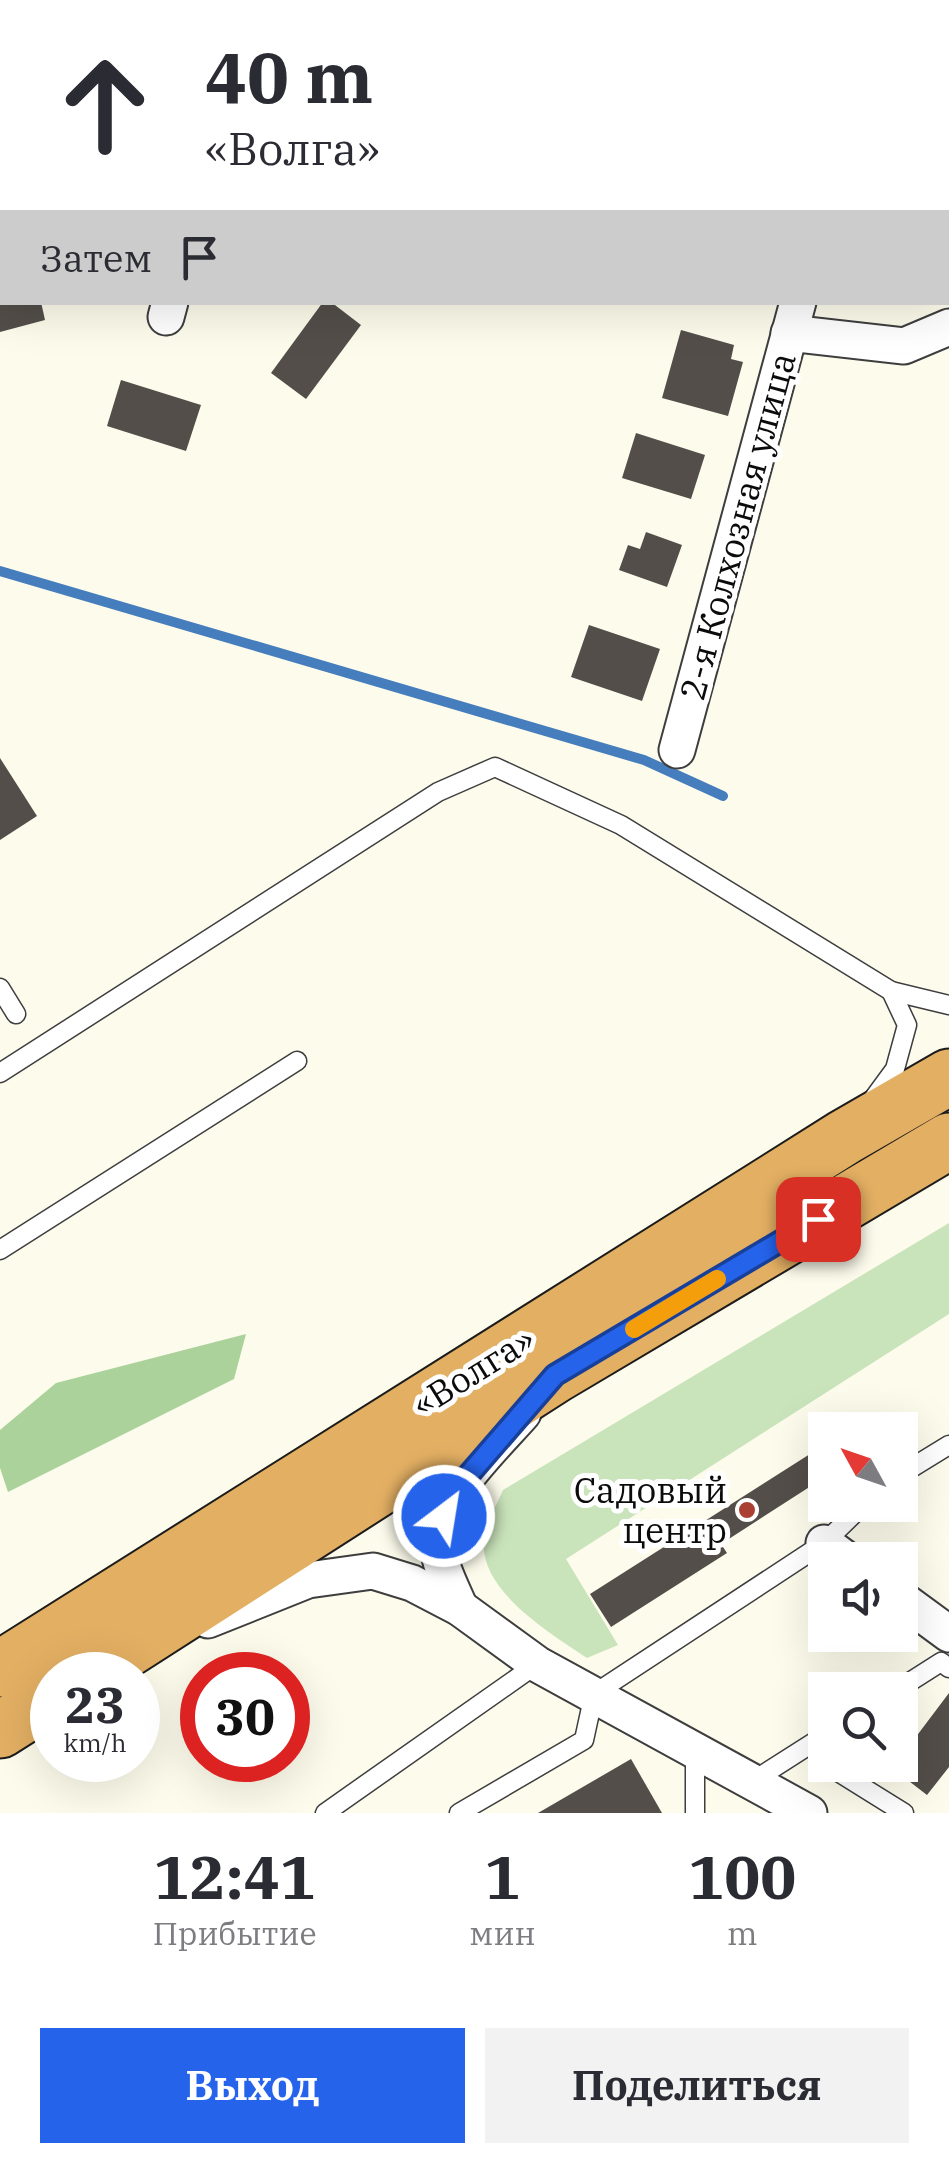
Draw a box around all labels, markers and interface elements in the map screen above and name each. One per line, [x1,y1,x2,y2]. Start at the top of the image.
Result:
text: 40 m [205,31,373,122]
icon: ahead [40,40,170,170]
text: «Волга» [205,119,380,177]
icon: arrive [172,230,227,285]
text: Затем [40,233,152,282]
street label: 2-я Колхозная улица [668,347,806,705]
pin [776,1177,861,1262]
icon: arrive [791,1192,846,1247]
street label: «Волга» [403,1316,543,1426]
north arrow [808,1412,918,1522]
map controls [808,1412,918,1782]
position arrow [392,1464,496,1568]
place label: Садовый центр [574,1467,727,1553]
marker: Садовый центр [736,1499,758,1521]
button: sound [808,1542,918,1652]
speed limit sign: 30 [180,1652,310,1782]
text: 23 [65,1672,125,1737]
button: search [808,1672,918,1782]
text: km/h [63,1726,127,1759]
text: 12:41 [154,1837,316,1916]
text: 1 [485,1837,521,1916]
text: 100 [688,1837,796,1916]
text: Прибытие [153,1912,317,1954]
text: мин [469,1912,536,1954]
text: m [727,1912,758,1954]
button: Выход [40,2028,465,2143]
button: Поделиться [485,2028,909,2143]

